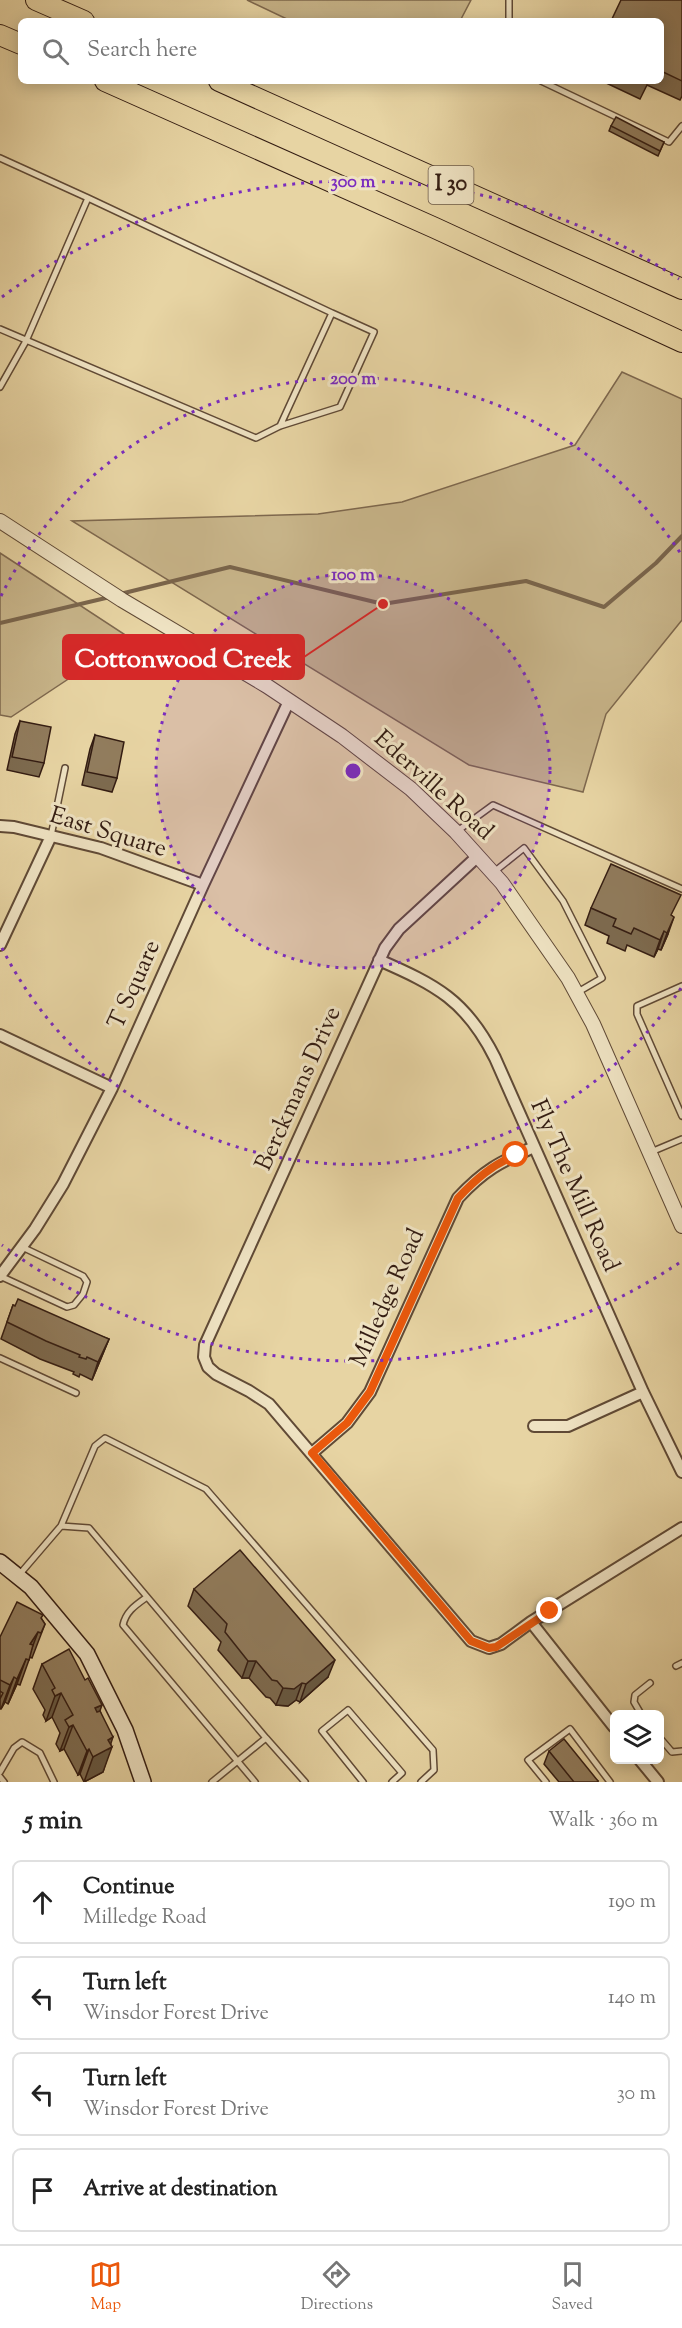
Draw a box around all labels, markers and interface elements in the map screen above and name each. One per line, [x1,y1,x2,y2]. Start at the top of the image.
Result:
search box [18,18,664,84]
icon: search [39,35,72,68]
text: Search here [87,35,197,67]
road number: I 30 [428,166,474,204]
text: 300 m [331,170,376,196]
text: 200 m [330,367,376,393]
text: 100 m [331,563,375,589]
callout: Cottonwood Creek [63,635,304,679]
text: Cottonwood Creek [75,642,292,679]
street label: Ederville Road [366,723,501,849]
centre of rings [343,761,363,781]
street label: East Square [45,799,171,867]
street label: T Square [100,935,170,1035]
street label: Berckmans Drive [248,1001,350,1177]
street label: Fly The Mill Road [521,1095,627,1278]
route start [502,1141,528,1167]
street label: Milledge Road [342,1223,434,1373]
route end [536,1597,562,1623]
map controls [610,1710,664,1764]
button: layers [610,1710,664,1764]
text: 5 min [24,1803,83,1840]
text: Walk · 360 m [548,1807,658,1836]
text: Continue [83,1872,174,1904]
icon: ahead [26,1886,59,1919]
text: 190 m [608,1888,656,1917]
text: Milledge Road [83,1904,207,1933]
text: Turn left [83,1968,166,2000]
icon: left [26,1982,59,2015]
text: 140 m [608,1984,656,2013]
text: Winsdor Forest Drive [83,2000,269,2029]
text: Turn left [83,2064,166,2096]
icon: left [26,2078,59,2111]
text: 30 m [617,2080,656,2109]
text: Winsdor Forest Drive [83,2096,269,2125]
icon: arrive [26,2174,59,2207]
text: Arrive at destination [83,2174,278,2206]
tab: Map [89,2258,122,2317]
tab: Directions [301,2258,373,2317]
tab: Saved [552,2258,593,2317]

